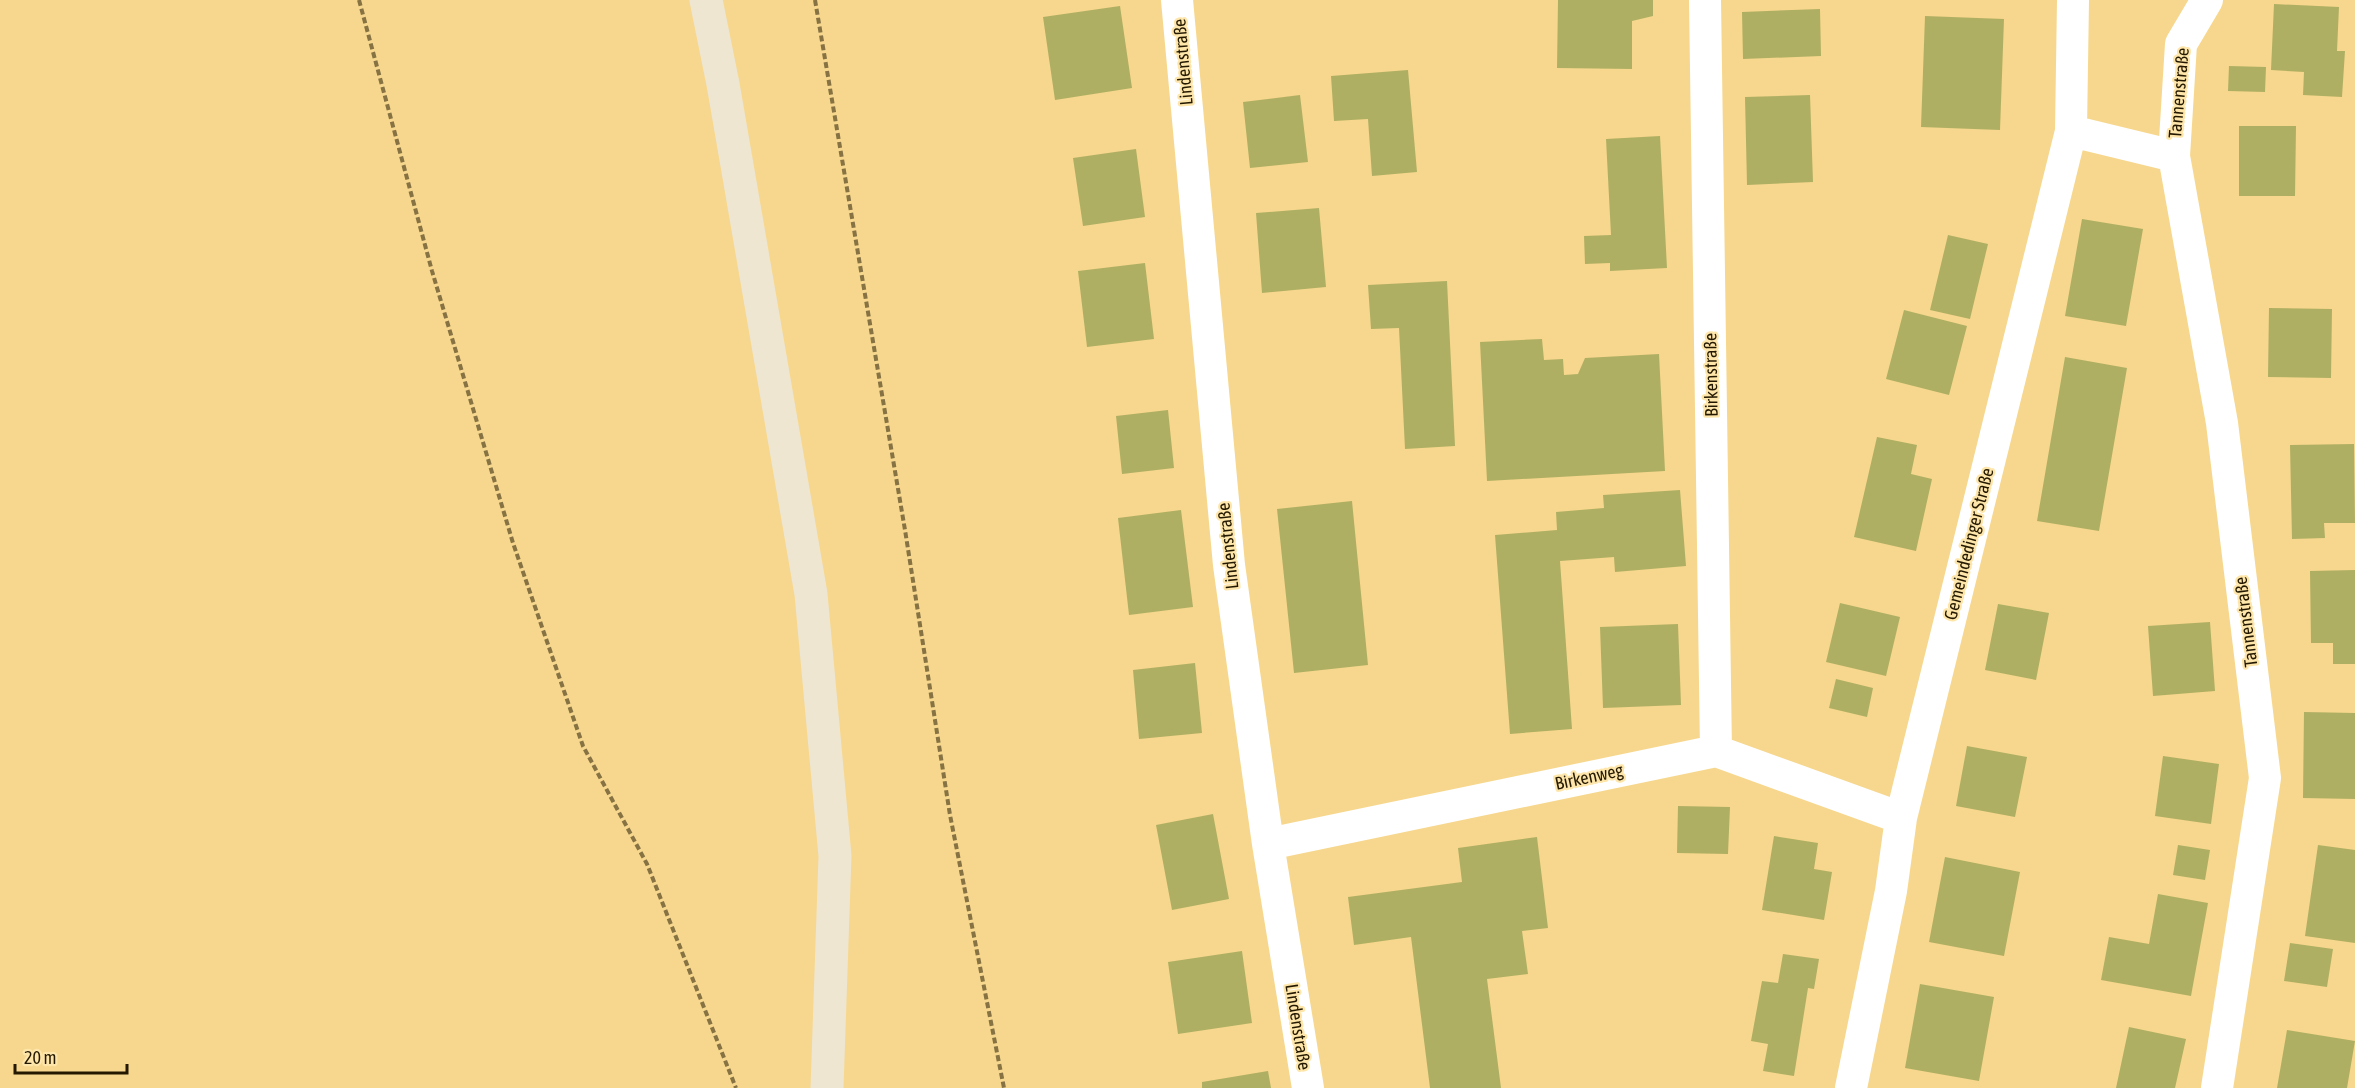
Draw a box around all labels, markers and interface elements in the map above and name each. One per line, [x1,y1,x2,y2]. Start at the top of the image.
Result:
street label: Lindenstraße [1168,18,1197,106]
street label: Tannenstraße [2164,47,2193,139]
street label: Birkenstraße [1699,333,1722,417]
street label: Gemeindedinger Straße [1939,466,1998,622]
street label: Lindenstraße [1213,502,1242,590]
street label: Tannenstraße [2230,576,2261,668]
street label: Birkenweg [1553,759,1625,794]
street label: Lindenstraße [1281,982,1316,1071]
scale bar [15,1037,128,1075]
text: 20 m [24,1047,56,1068]

